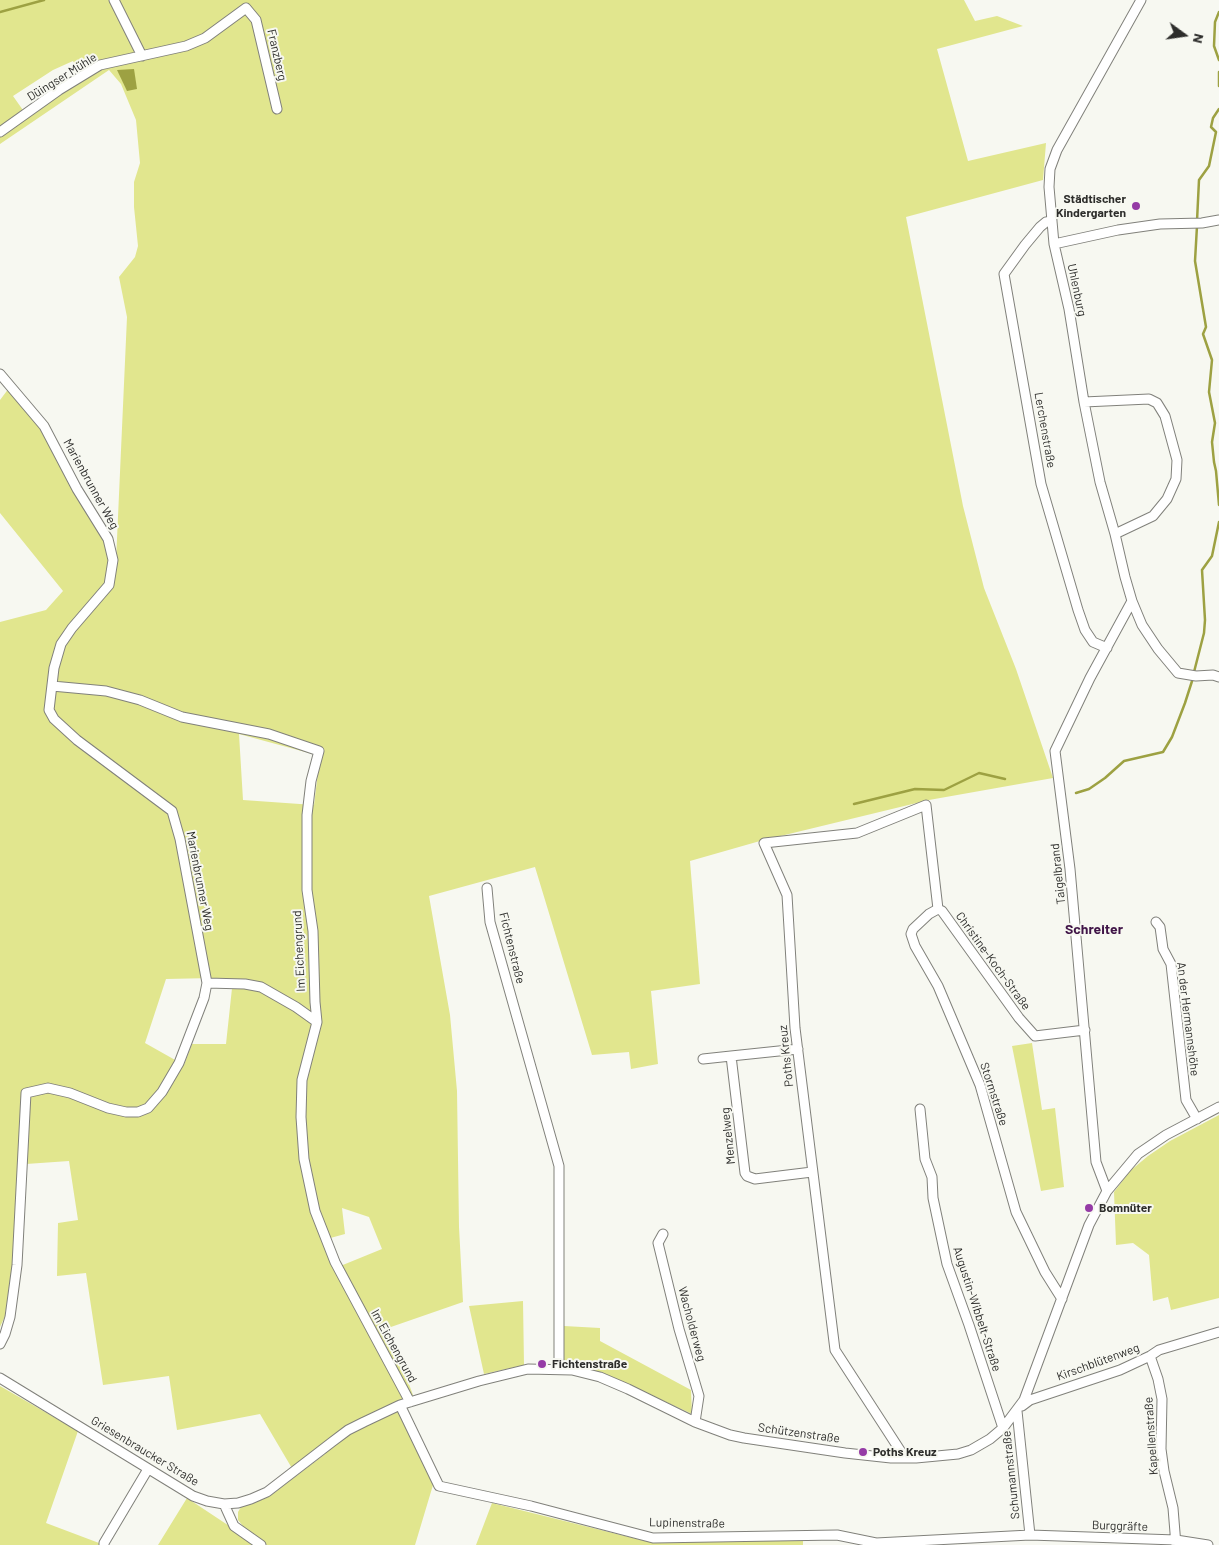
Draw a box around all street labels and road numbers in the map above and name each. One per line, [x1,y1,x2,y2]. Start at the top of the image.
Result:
street label: Franzberg [264,28,290,82]
street label: Düingser Mühle [25,50,99,104]
street label: Uhlenburg [1064,262,1090,318]
street label: Lerchenstraße [1031,391,1059,469]
street label: Marienbrunner Weg [60,436,122,532]
street label: Marienbrunner Weg [183,830,217,932]
street label: Taigelbrand [1048,843,1068,905]
street label: Christine-Koch-Straße [953,909,1033,1013]
street label: Im Eichengrund [290,910,308,992]
street label: Fichtenstraße [496,911,528,985]
street label: An der Hermannshöhe [1174,961,1202,1077]
street label: Poths Kreuz [776,1024,796,1088]
street label: Stormstraße [977,1061,1011,1127]
street label: Menzelweg [718,1107,738,1165]
street label: Augustin-Wibbelt-Straße [950,1245,1004,1373]
street label: Wacholderweg [675,1285,709,1363]
street label: Im Eichengrund [368,1307,420,1385]
street label: Kirschblütenweg [1055,1340,1141,1384]
street label: Kapellenstraße [1141,1396,1161,1476]
street label: Griesenbraucker Straße [88,1413,202,1489]
street label: Schützenstraße [757,1420,841,1446]
street label: Schumannstraße [999,1430,1023,1520]
street label: Lupinenstraße [649,1515,725,1531]
street label: Burggräfte [1092,1518,1148,1534]

